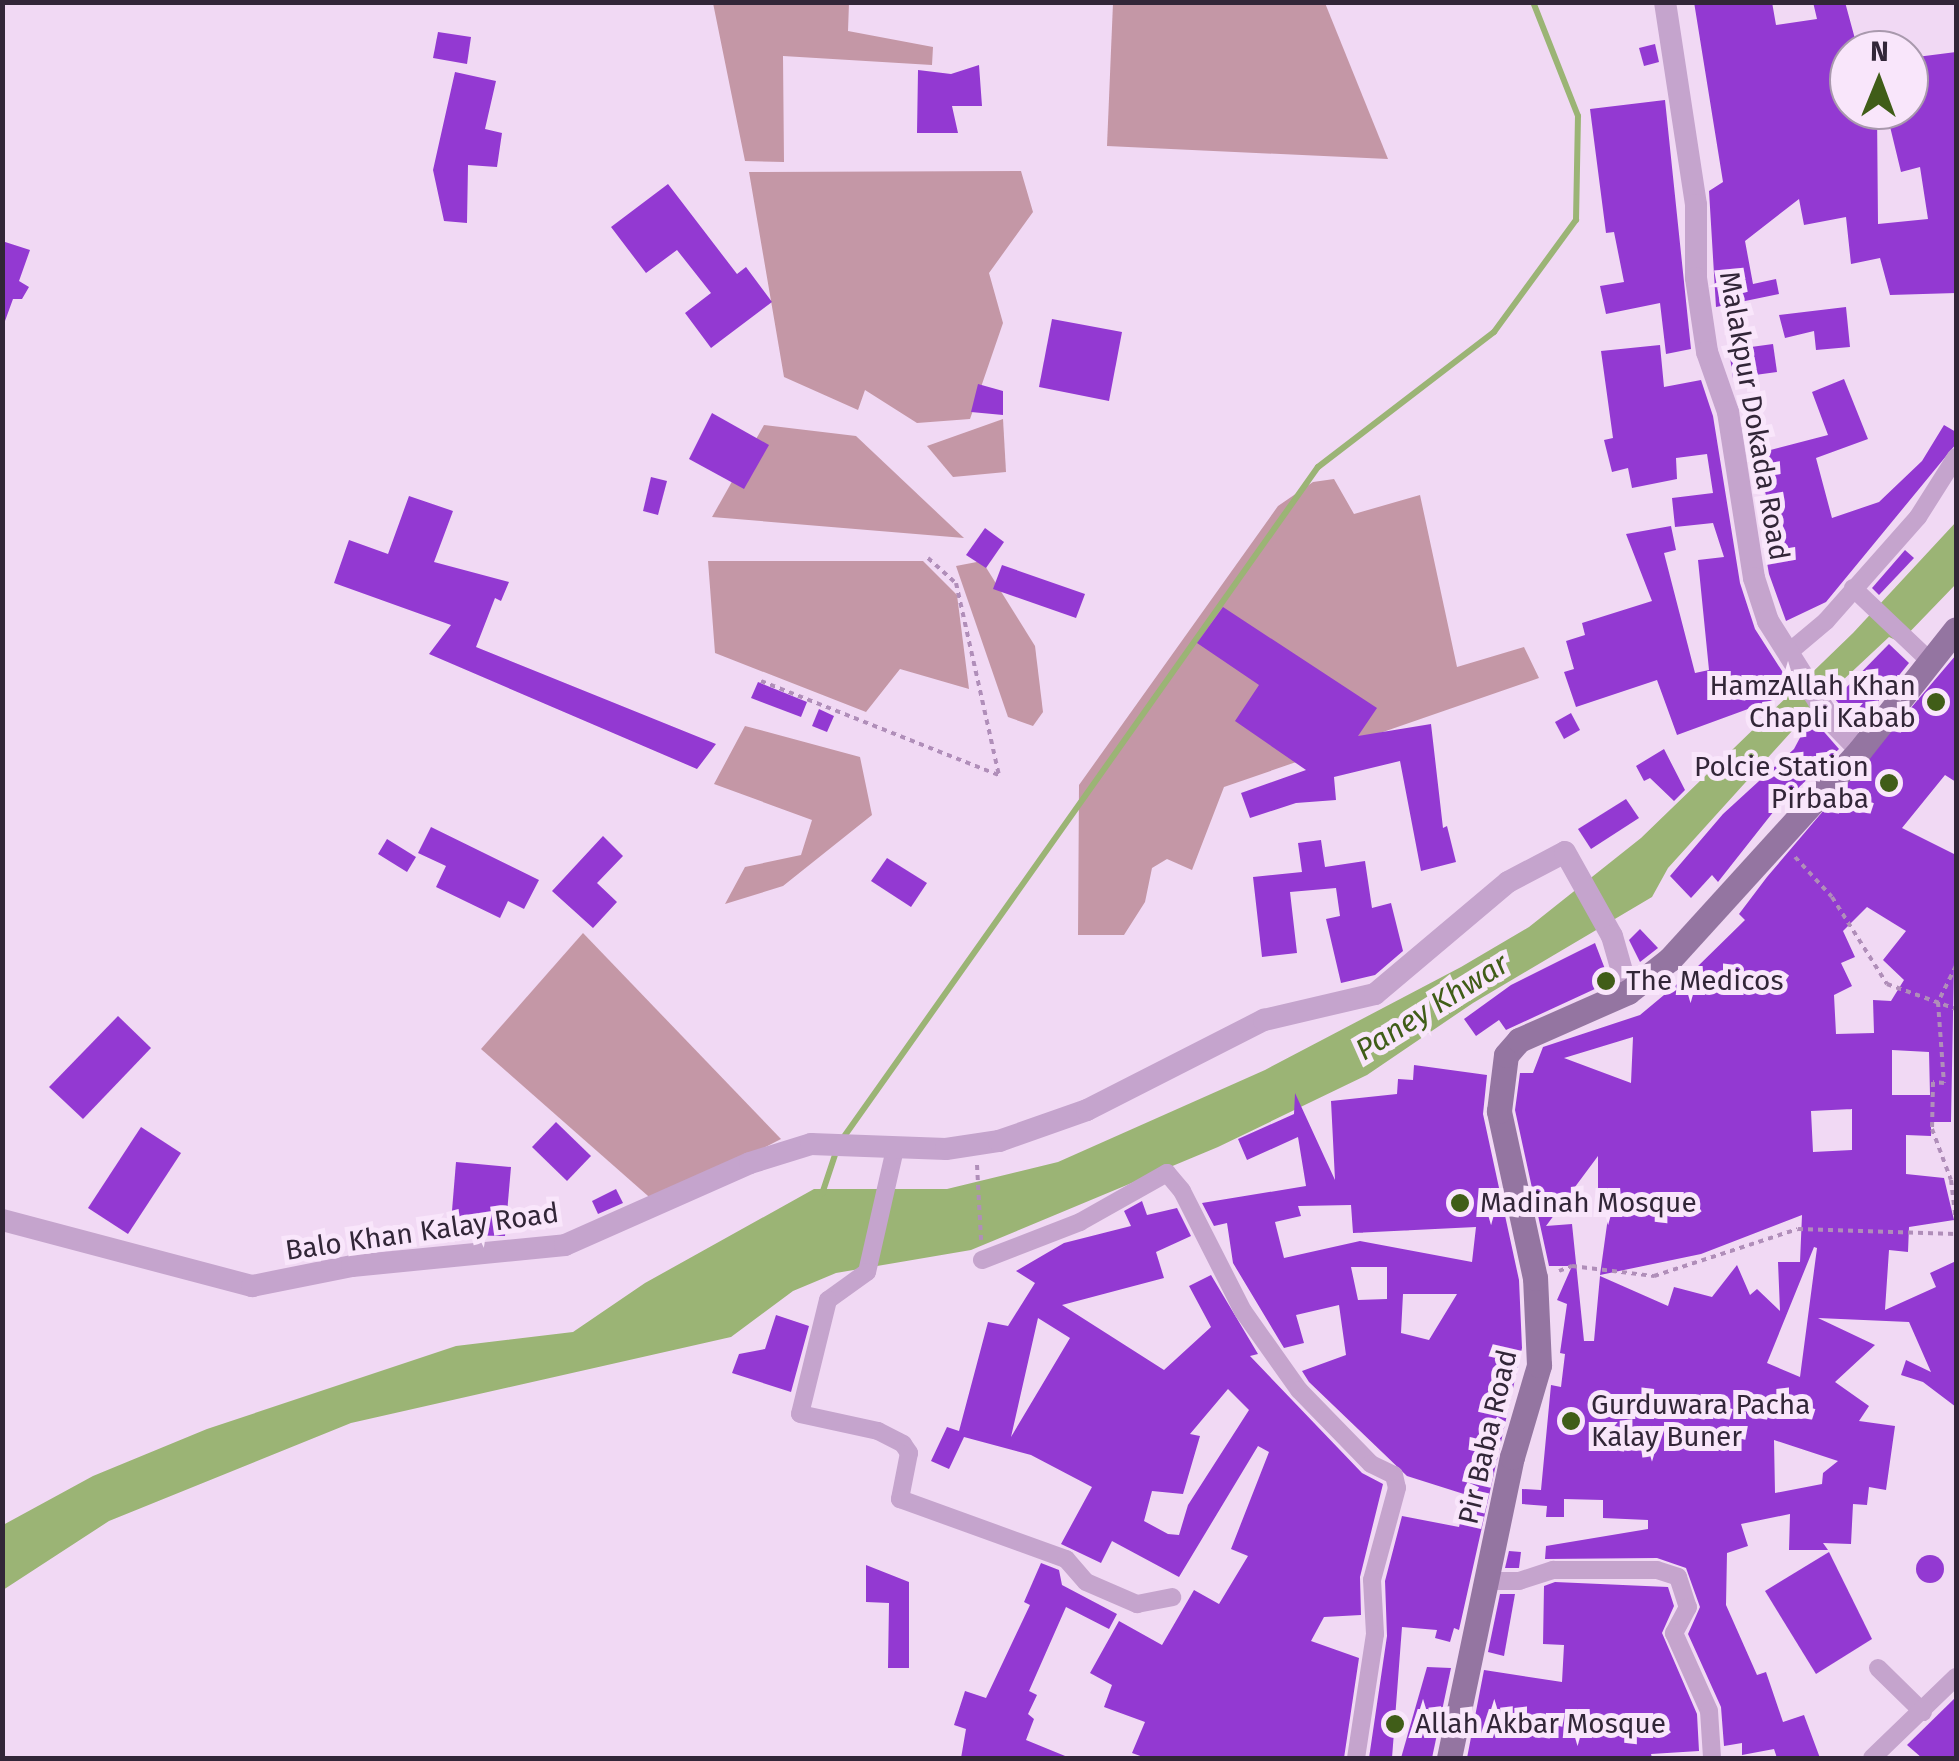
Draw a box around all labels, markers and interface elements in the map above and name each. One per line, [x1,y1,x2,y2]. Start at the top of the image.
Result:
north arrow [1829,30,1929,130]
text: N [1870,35,1889,68]
street label: Malakpur Dokada Road [1712,269,1796,563]
place label: HamzAllah Khan Chapli Kabab [1710,669,1916,735]
marker: HamzAllah Khan Chapli Kabab [1925,691,1947,713]
place label: Polcie Station Pirbaba [1694,750,1869,816]
marker: Polcie Station Pirbaba [1878,772,1900,794]
water label: Paney Khwar [1349,946,1515,1068]
place label: The Medicos [1626,964,1783,998]
marker: The Medicos [1595,970,1617,992]
place label: Madinah Mosque [1480,1186,1697,1220]
marker: Madinah Mosque [1449,1192,1471,1214]
street label: Balo Khan Kalay Road [283,1196,561,1268]
street label: Pir Baba Road [1452,1346,1524,1528]
place label: Gurduwara Pacha Kalay Buner [1591,1388,1810,1454]
marker: Gurduwara Pacha Kalay Buner [1560,1410,1582,1432]
place label: Allah Akbar Mosque [1415,1707,1666,1741]
marker: Allah Akbar Mosque [1384,1713,1406,1735]

